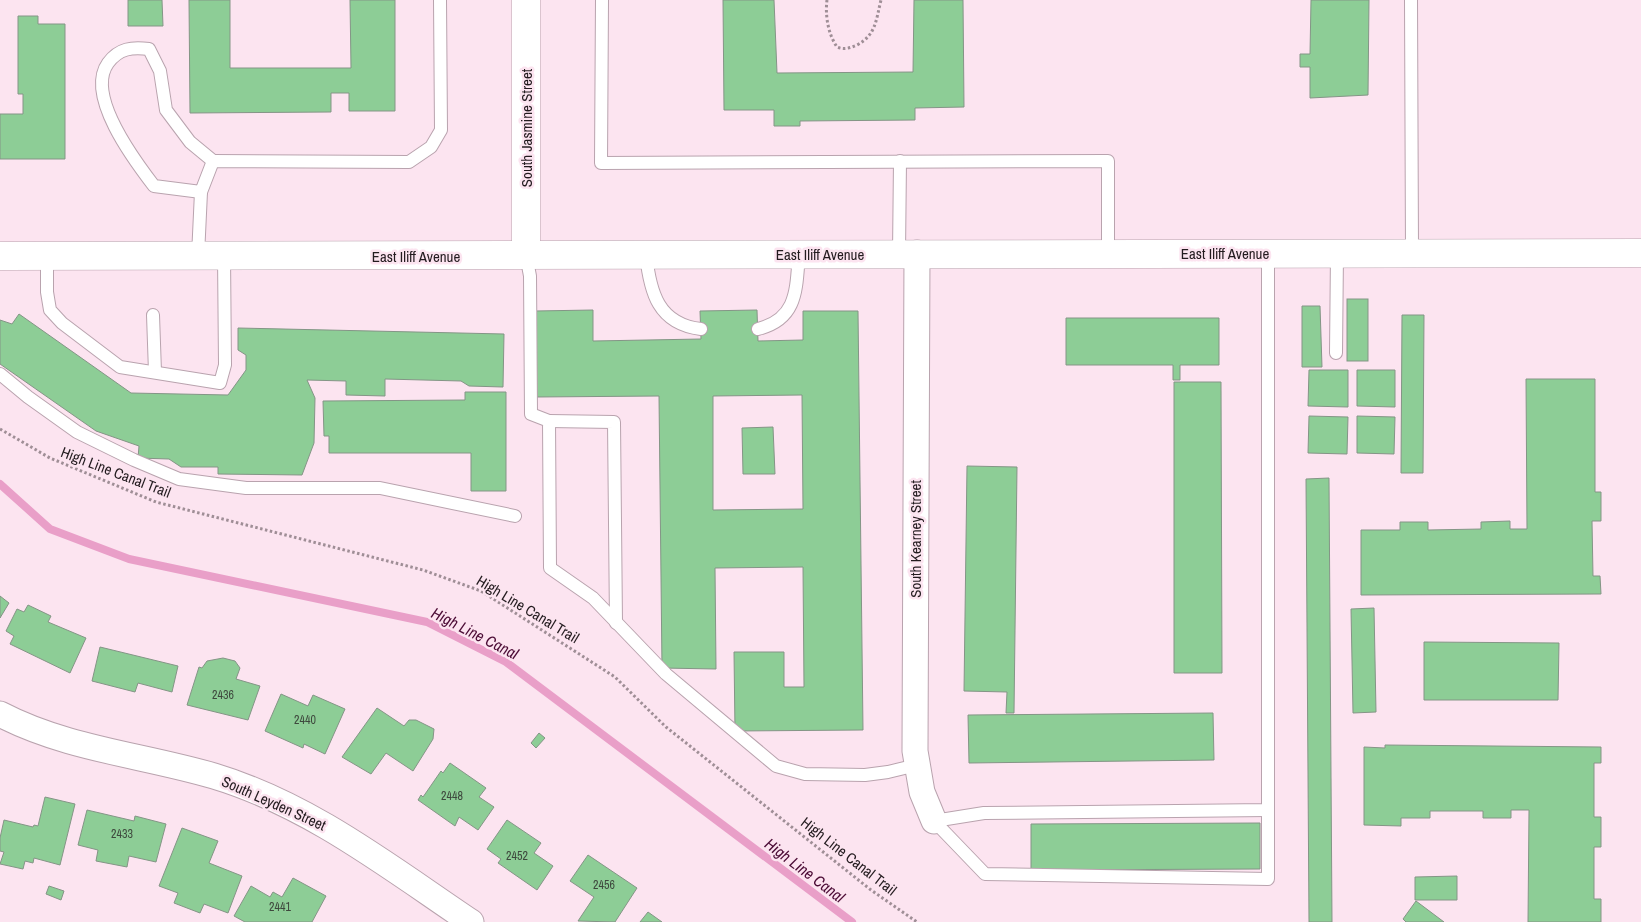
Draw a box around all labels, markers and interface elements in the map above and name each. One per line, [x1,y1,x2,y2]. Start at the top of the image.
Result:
street label: South Jasmine Street [516,68,537,187]
street label: East Iliff Avenue [1181,243,1269,264]
street label: East Iliff Avenue [776,244,864,265]
street label: East Iliff Avenue [372,246,460,267]
street label: High Line Canal Trail [58,441,174,503]
street label: South Kearney Street [905,480,926,598]
street label: High Line Canal Trail [473,571,583,647]
water label: High Line Canal [428,603,522,663]
house number: 2436 [212,687,234,703]
house number: 2440 [294,712,316,728]
street label: South Leyden Street [218,771,330,836]
house number: 2448 [441,788,463,804]
street label: High Line Canal Trail [798,813,900,899]
house number: 2433 [111,826,133,842]
water label: High Line Canal [761,834,849,906]
house number: 2452 [506,848,528,864]
house number: 2456 [593,877,615,893]
house number: 2441 [269,899,291,915]

